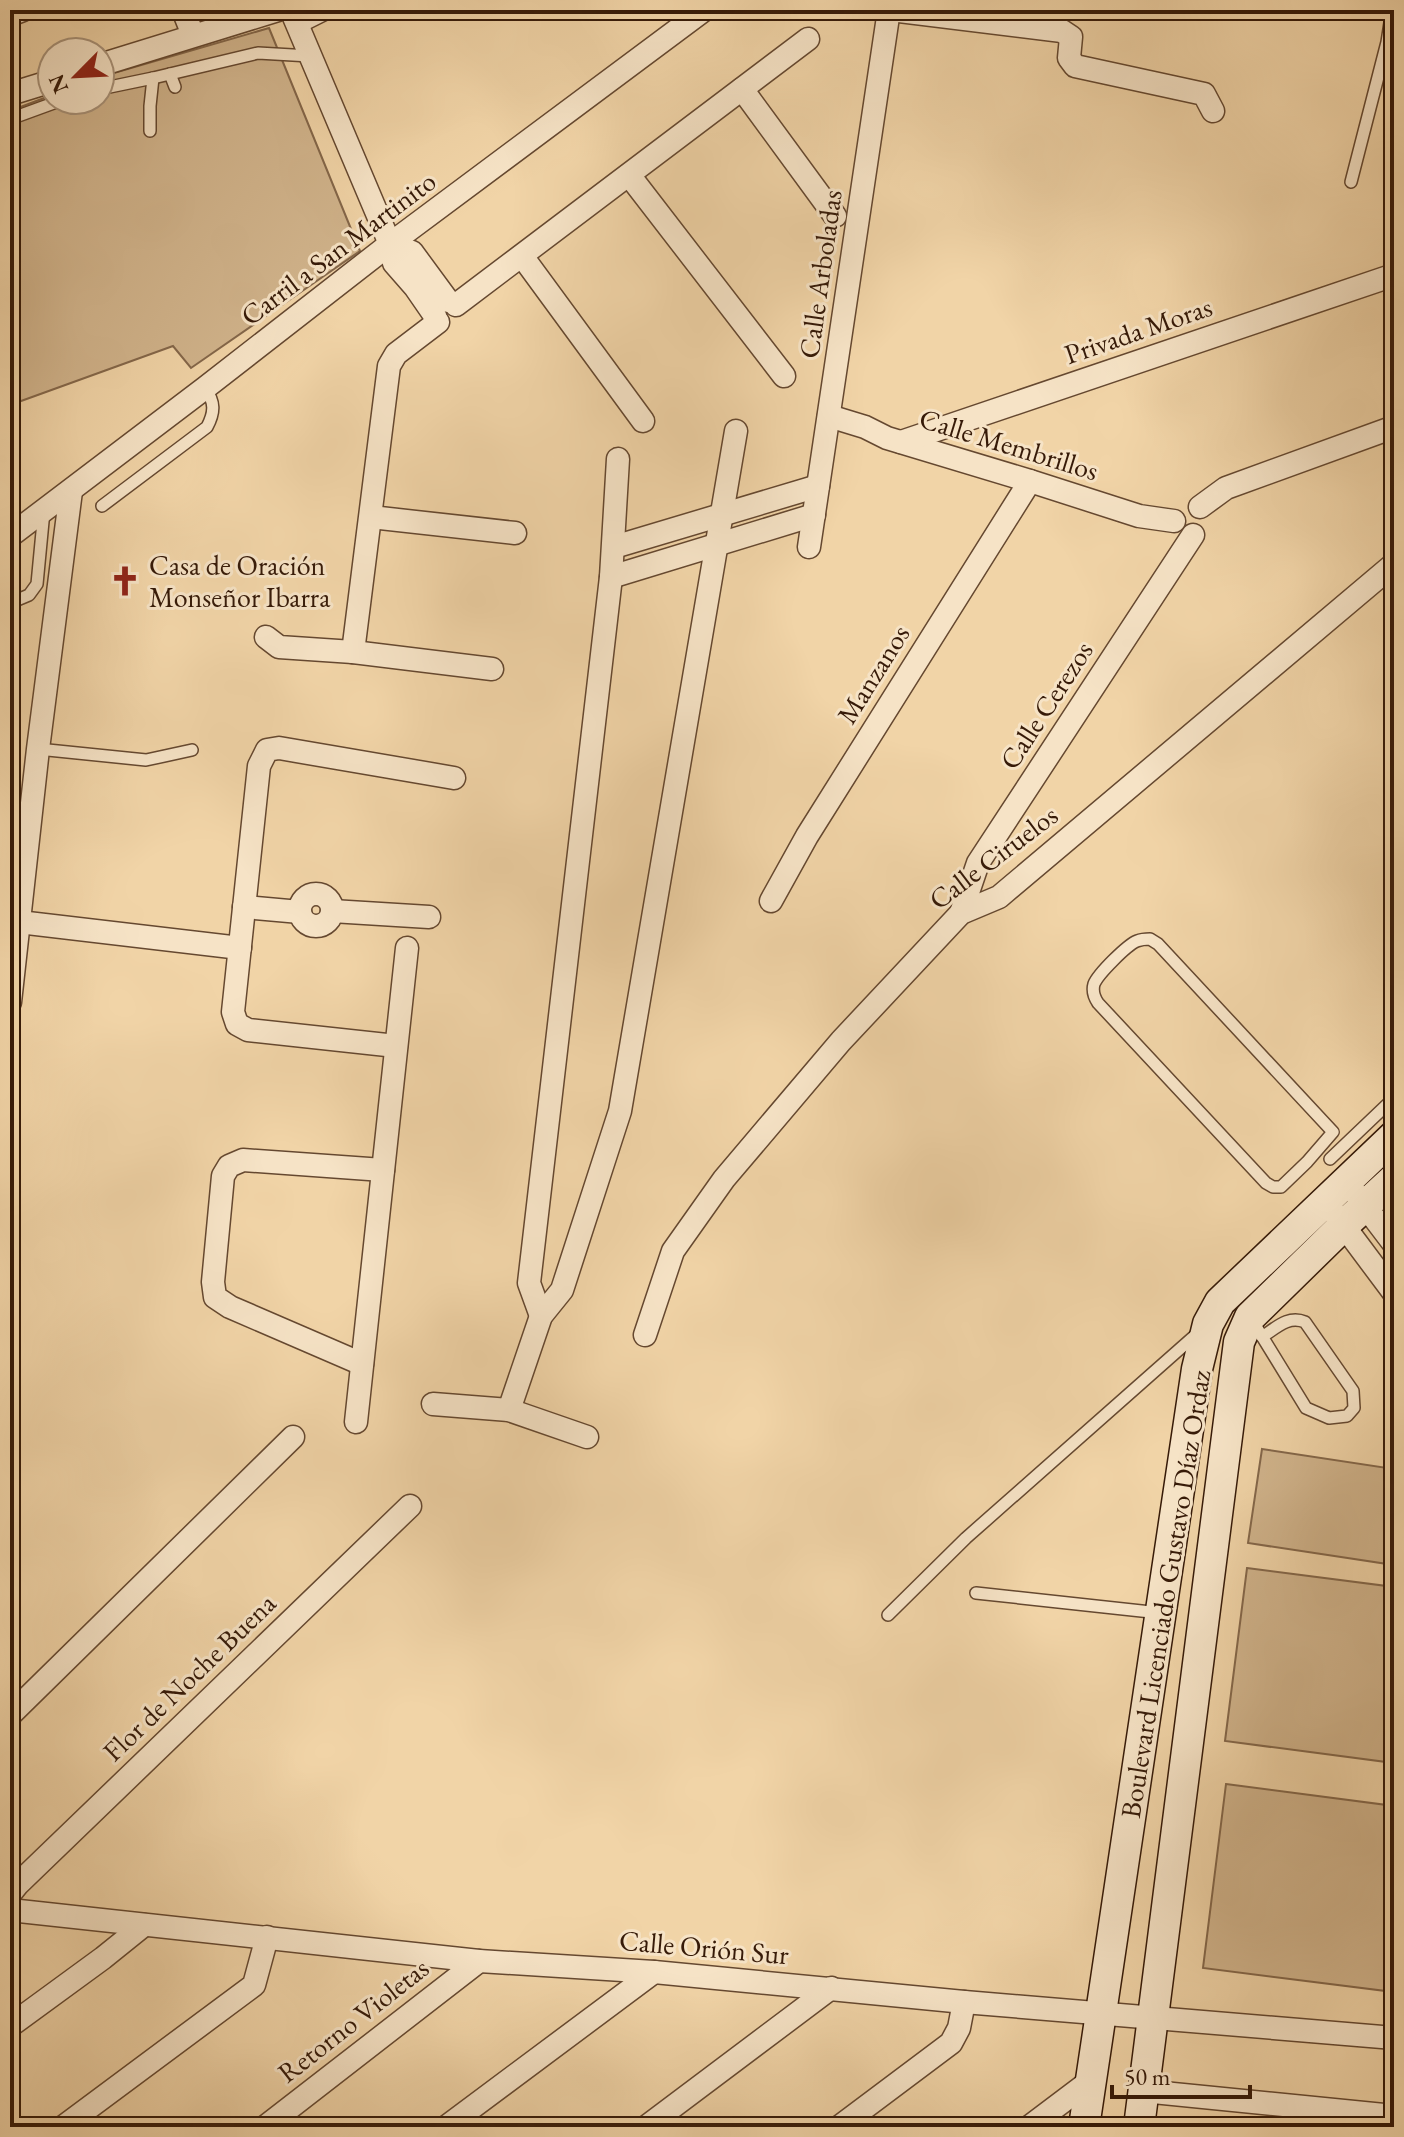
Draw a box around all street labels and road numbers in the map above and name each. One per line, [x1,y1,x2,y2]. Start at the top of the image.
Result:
street label: Carril a San Martinito [233,163,443,333]
street label: Calle Arboladas [790,187,850,361]
street label: Privada Moras [1059,288,1217,372]
street label: Calle Membrillos [915,400,1103,488]
street label: Manzanos [829,618,917,730]
street label: Calle Cerezos [991,634,1101,776]
street label: Calle Ciruelos [921,797,1065,917]
street label: Boulevard Licenciado Gustavo Díaz Ordaz [1112,1367,1218,1821]
street label: Flor de Noche Buena [95,1585,284,1769]
street label: Calle Orión Sur [618,1922,791,1972]
street label: Retorno Violetas [270,1950,436,2090]

